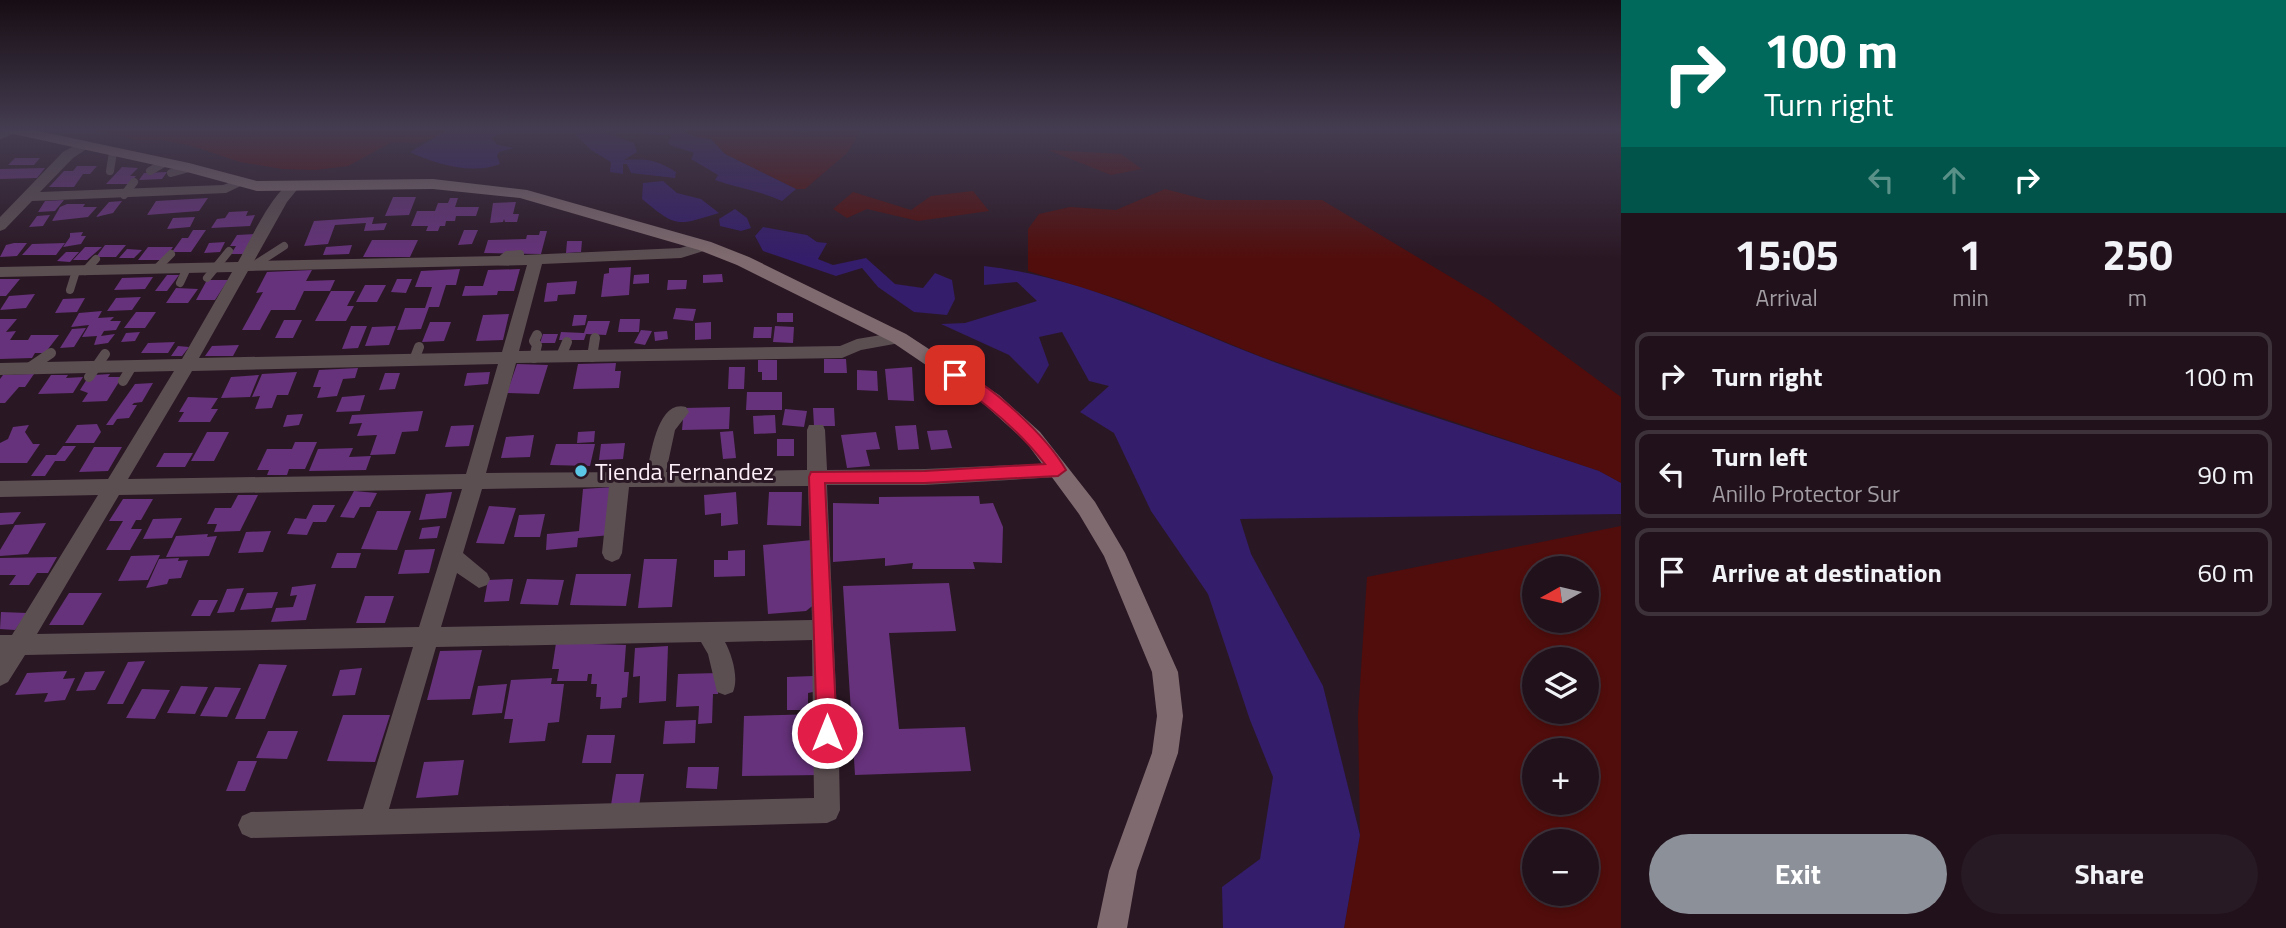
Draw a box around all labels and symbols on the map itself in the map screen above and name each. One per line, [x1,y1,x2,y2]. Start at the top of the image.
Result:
pin [925,345,985,405]
place label: Tienda Fernandez [595,453,774,489]
marker: Tienda Fernandez [573,463,589,479]
north arrow [1522,556,1600,634]
position arrow [790,696,864,770]

